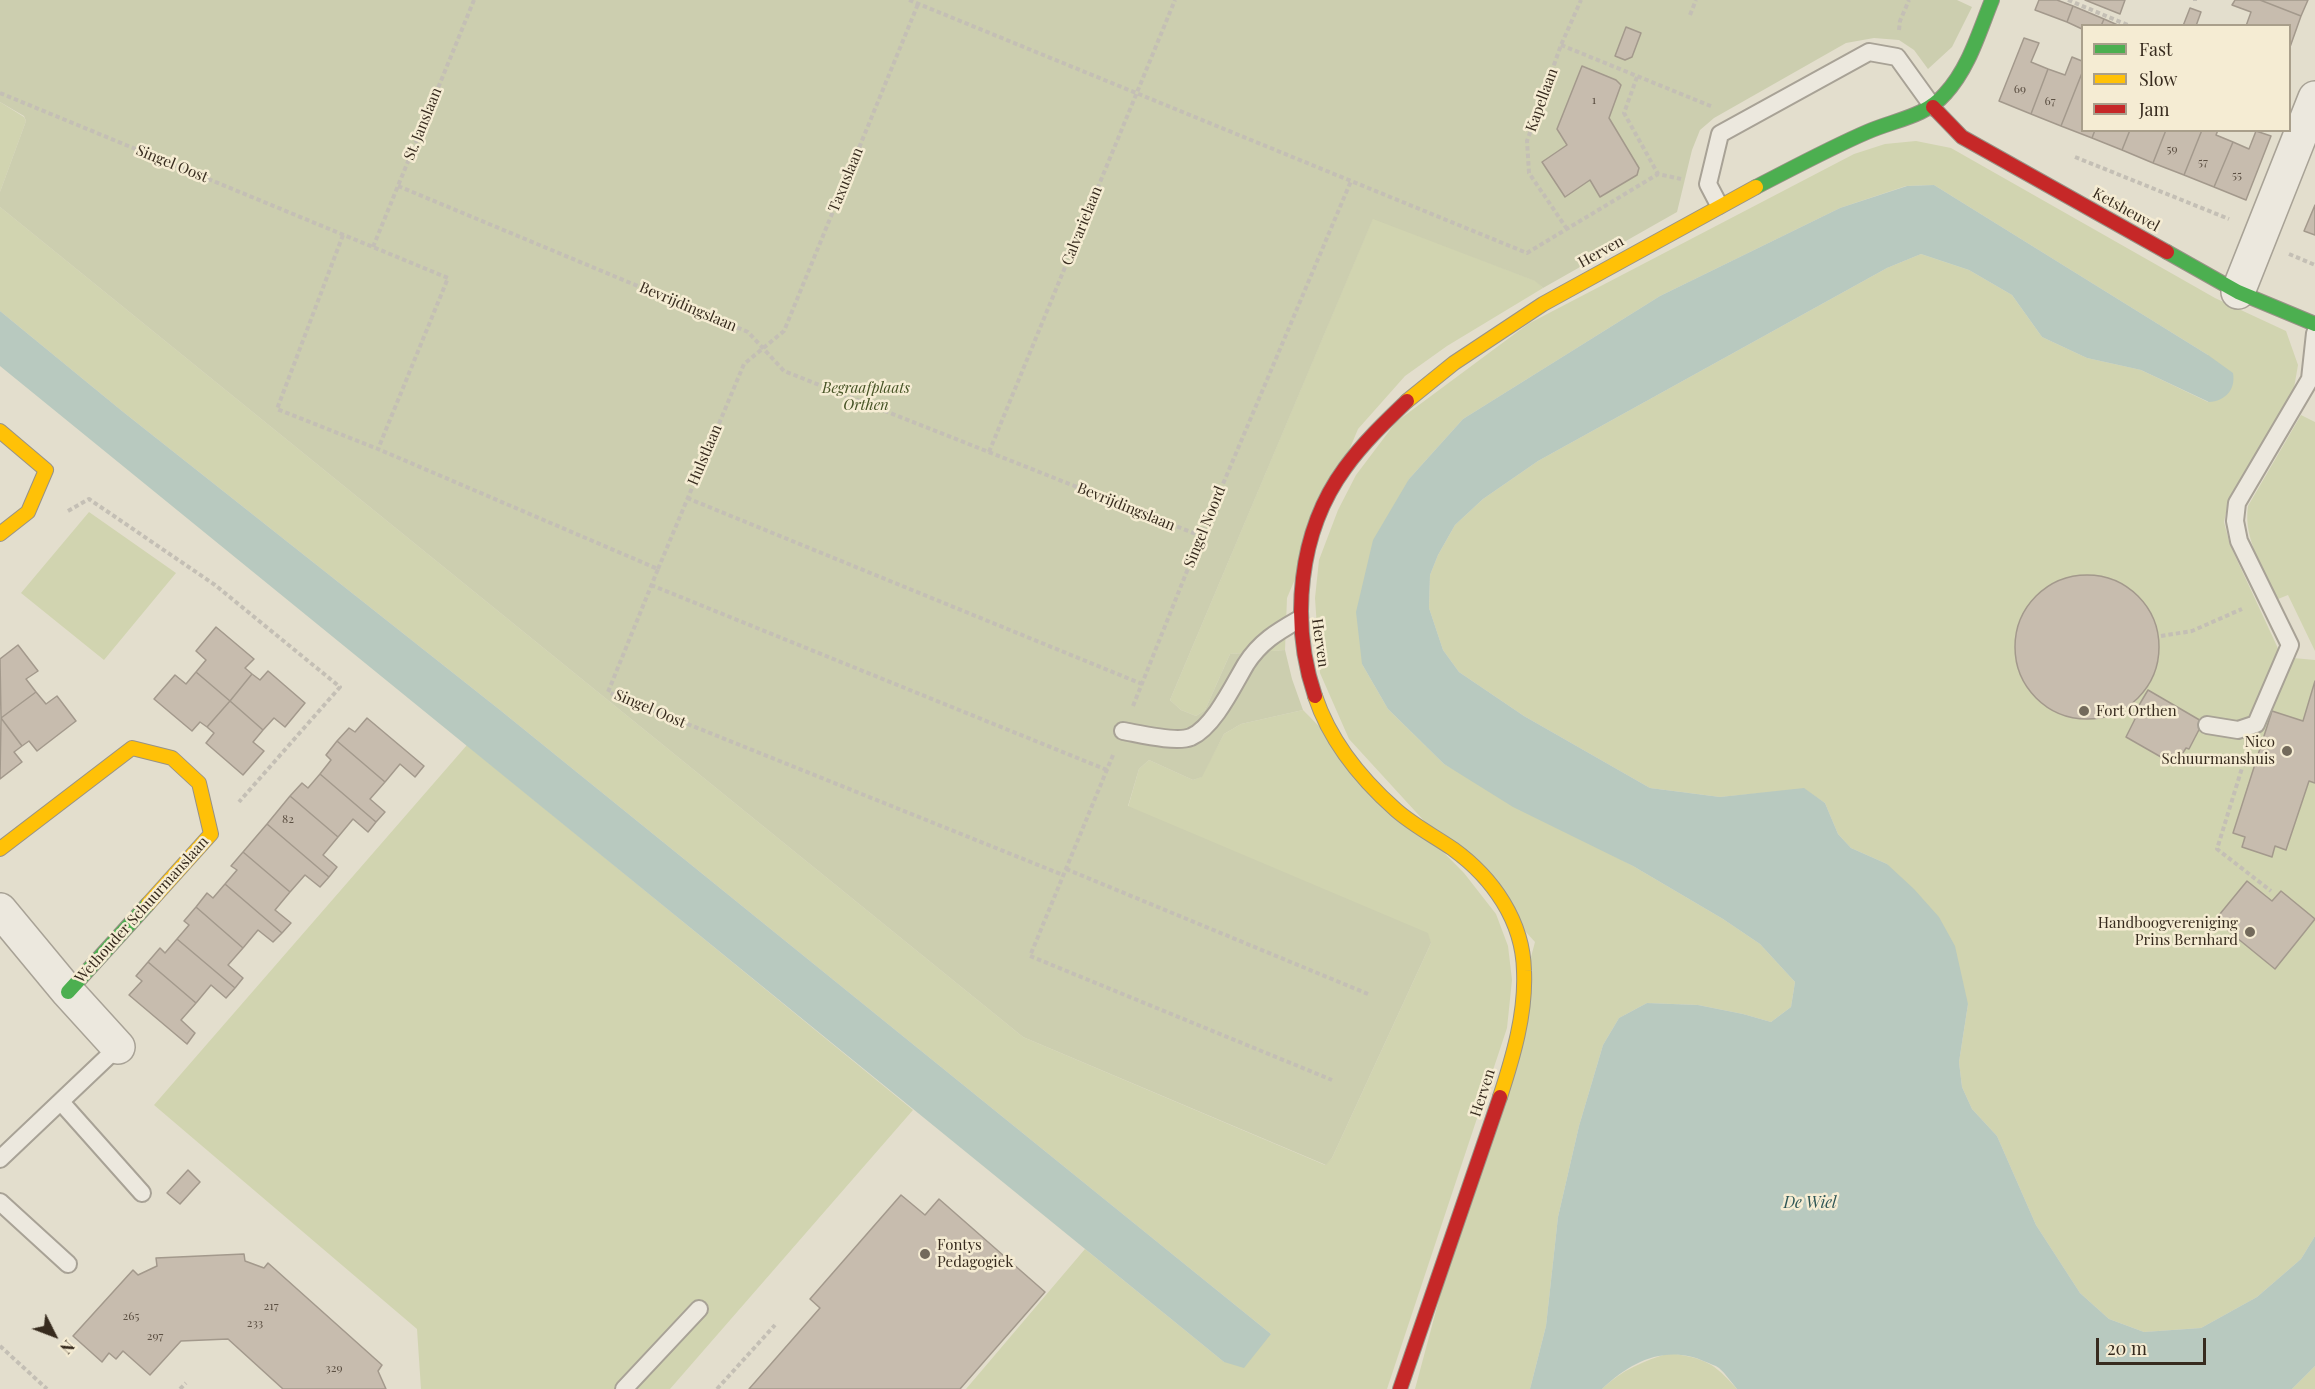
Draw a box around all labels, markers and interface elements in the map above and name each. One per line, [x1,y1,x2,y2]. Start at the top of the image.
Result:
legend [2081,24,2291,132]
text: Fast [2139,37,2172,61]
street label: Kapellaan [1522,66,1562,134]
text: Slow [2139,67,2177,91]
house number: 69 [2014,82,2026,96]
street label: St. Janslaan [400,85,446,163]
house number: 1 [1592,93,1596,107]
house number: 67 [2044,94,2056,108]
text: Jam [2139,97,2169,121]
street label: Singel Oost [133,141,211,187]
house number: 59 [2166,142,2178,156]
street label: Taxuslaan [825,145,867,215]
house number: 57 [2198,155,2208,169]
house number: 55 [2232,168,2242,182]
street label: Calvarielaan [1058,184,1106,268]
street label: Ketsheuvel [2089,184,2163,236]
street label: Herven [1575,232,1627,272]
street label: Bevrijdingslaan [637,278,739,336]
park label: Begraafplaats Orthen [822,379,910,414]
street label: Hulstlaan [684,422,726,488]
street label: Bevrijdingslaan [1074,479,1178,535]
street label: Singel Noord [1180,484,1230,570]
street label: Herven [1308,617,1332,669]
street label: Singel Oost [611,686,689,732]
place label: Fort Orthen [2096,702,2177,720]
marker: Fort Orthen [2077,704,2091,718]
place label: Nico Schuurmanshuis [2162,733,2275,768]
marker: Nico Schuurmanshuis [2280,744,2294,758]
house number: 82 [282,812,294,826]
street label: Wethouder Schuurmanslaan [71,833,213,987]
place label: Handboogvereniging Prins Bernhard [2098,914,2238,949]
marker: Handboogvereniging Prins Bernhard [2243,925,2257,939]
street label: Herven [1467,1067,1499,1119]
water label: De Wiel [1783,1193,1837,1213]
place label: Fontys Pedagogiek [937,1236,1014,1271]
marker: Fontys Pedagogiek [918,1247,932,1261]
house number: 217 [263,1299,279,1313]
north arrow [24,1305,84,1365]
house number: 265 [123,1309,139,1323]
house number: 233 [247,1316,263,1330]
scale bar [2099,1326,2208,1364]
house number: 297 [147,1329,163,1343]
text: N [56,1336,79,1359]
text: 20 m [2107,1336,2147,1360]
house number: 329 [325,1361,343,1375]

